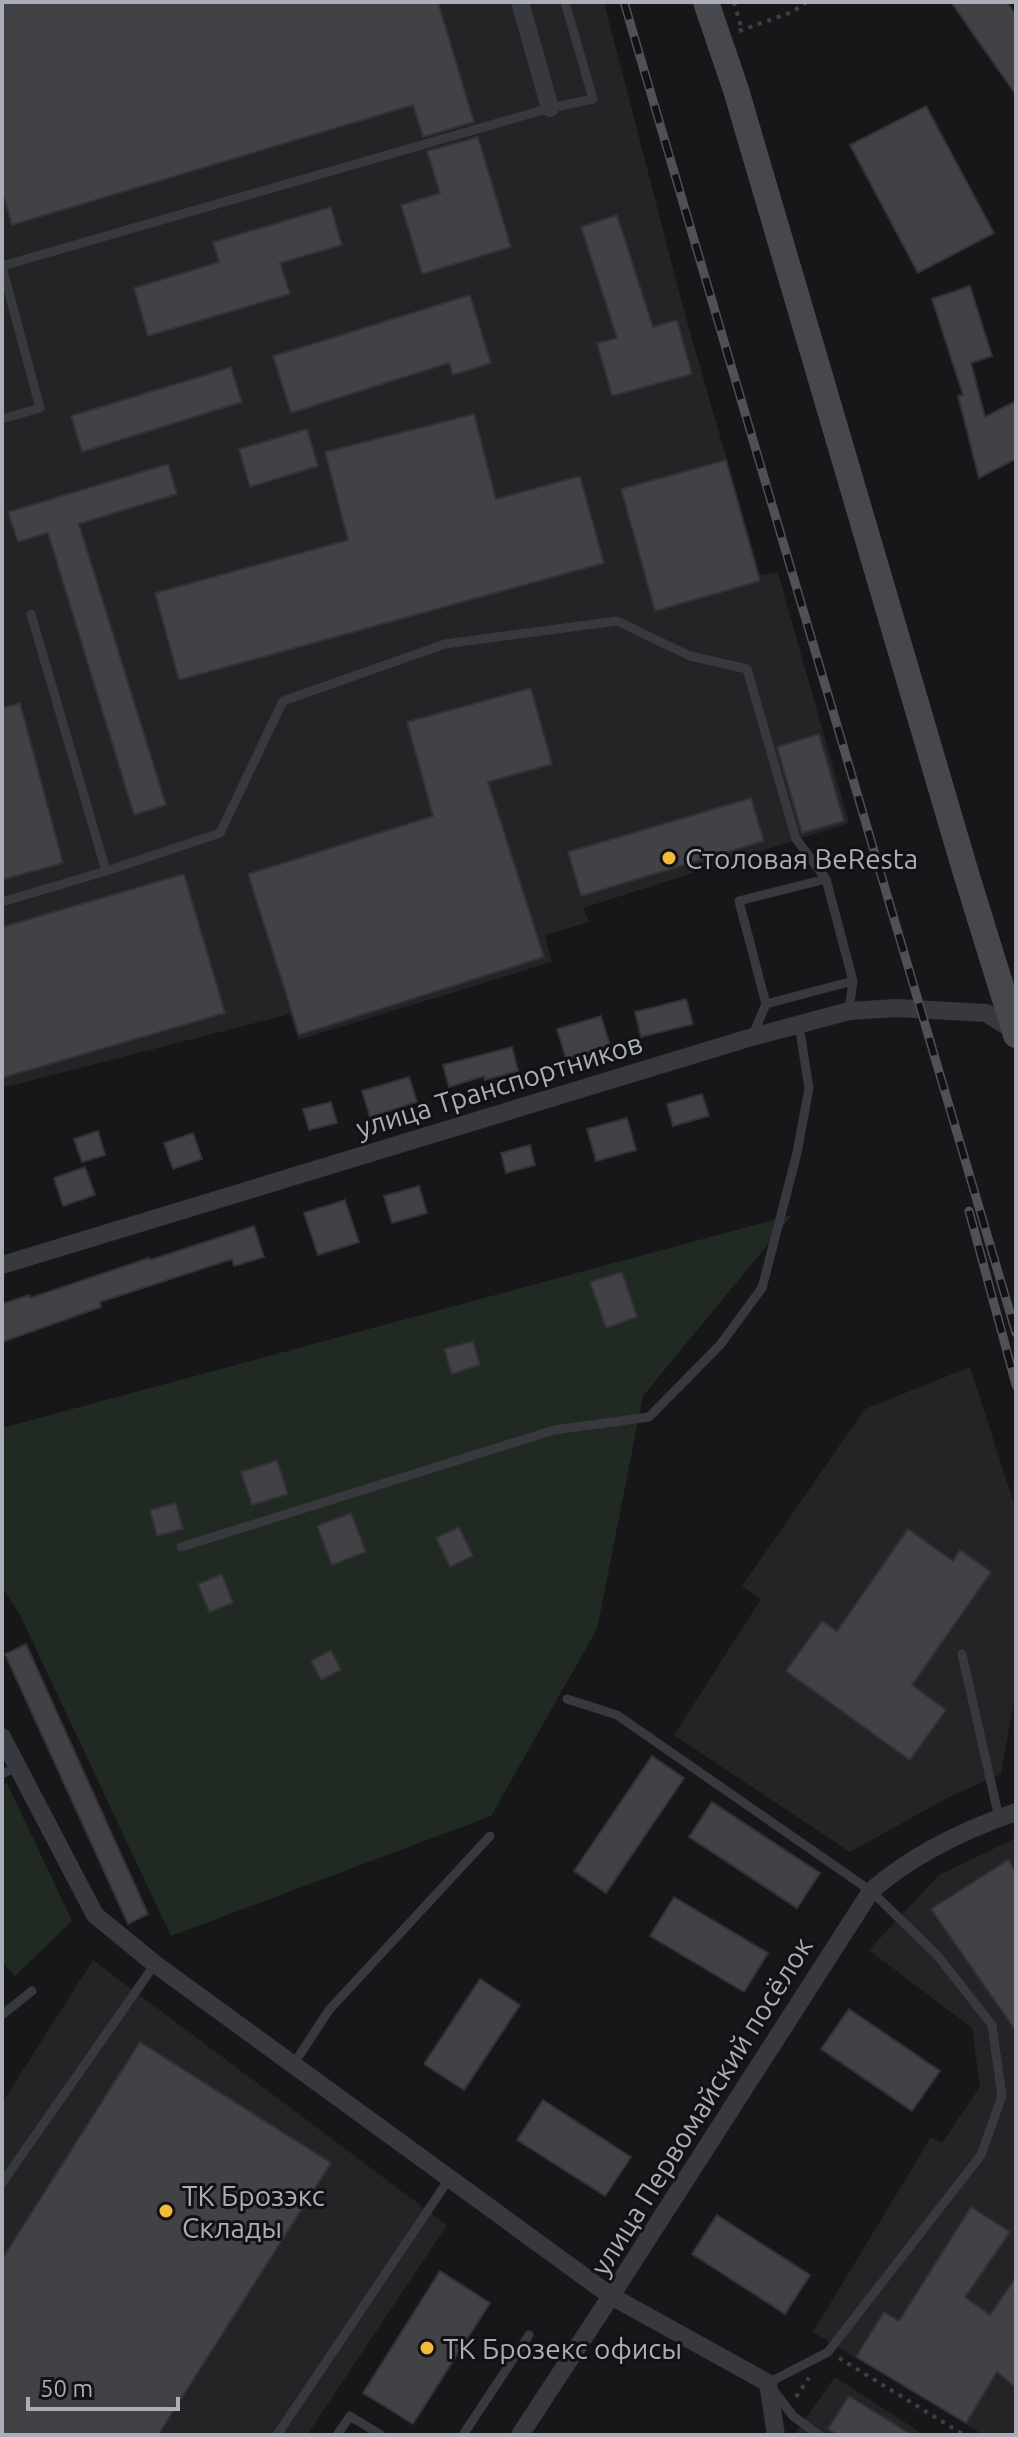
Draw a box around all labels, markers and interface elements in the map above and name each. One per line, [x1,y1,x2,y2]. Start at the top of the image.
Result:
place label: Столовая BeResta [685,843,918,874]
marker: Столовая BeResta [660,849,678,867]
street label: улица Транспортников [352,1027,646,1143]
street label: улица Первомайский посёлок [584,1931,818,2281]
place label: ТК Брозэкс Склады [182,2180,325,2243]
marker: ТК Брозэкс Склады [157,2202,175,2220]
place label: ТК Брозекс офисы [443,2333,682,2364]
marker: ТК Брозекс офисы [418,2339,436,2357]
scale bar [28,2361,178,2411]
text: 50 m [40,2375,93,2402]

